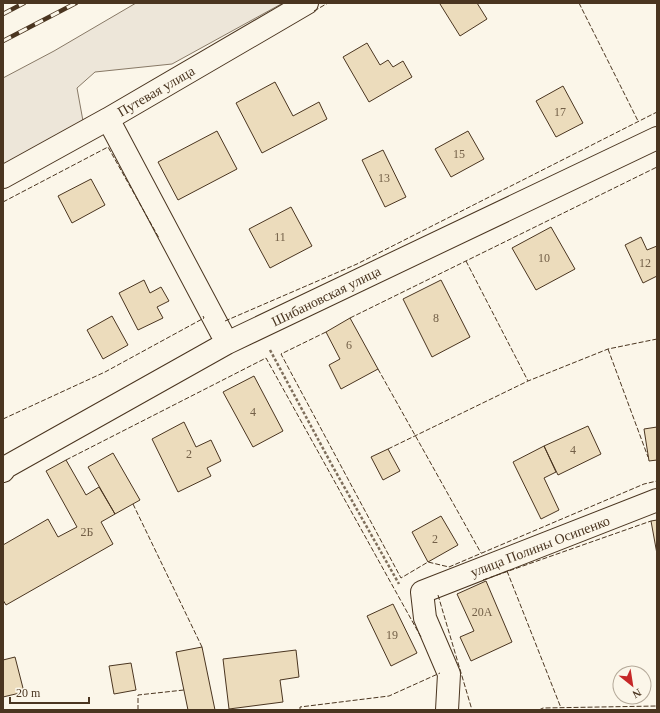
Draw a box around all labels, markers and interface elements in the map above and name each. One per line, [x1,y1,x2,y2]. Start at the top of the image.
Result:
street label: Путевая улица [115,63,198,120]
house number: 17 [554,105,566,119]
house number: 15 [453,147,465,161]
house number: 13 [378,171,390,185]
house number: 11 [274,230,286,244]
house number: 10 [538,251,550,265]
house number: 12 [639,256,651,270]
street label: Шибановская улица [269,263,384,329]
house number: 8 [433,311,439,325]
house number: 6 [346,338,352,352]
house number: 4 [250,405,256,419]
house number: 4 [570,443,576,457]
house number: 2 [186,447,192,461]
street label: улица Полины Осипенко [468,513,612,580]
house number: 2Б [81,525,94,539]
house number: 2 [432,532,438,546]
house number: 20А [472,605,493,619]
house number: 19 [386,628,398,642]
north arrow [612,665,652,705]
scale bar [10,679,89,705]
text: 20 m [16,686,41,700]
text: N [631,686,643,701]

